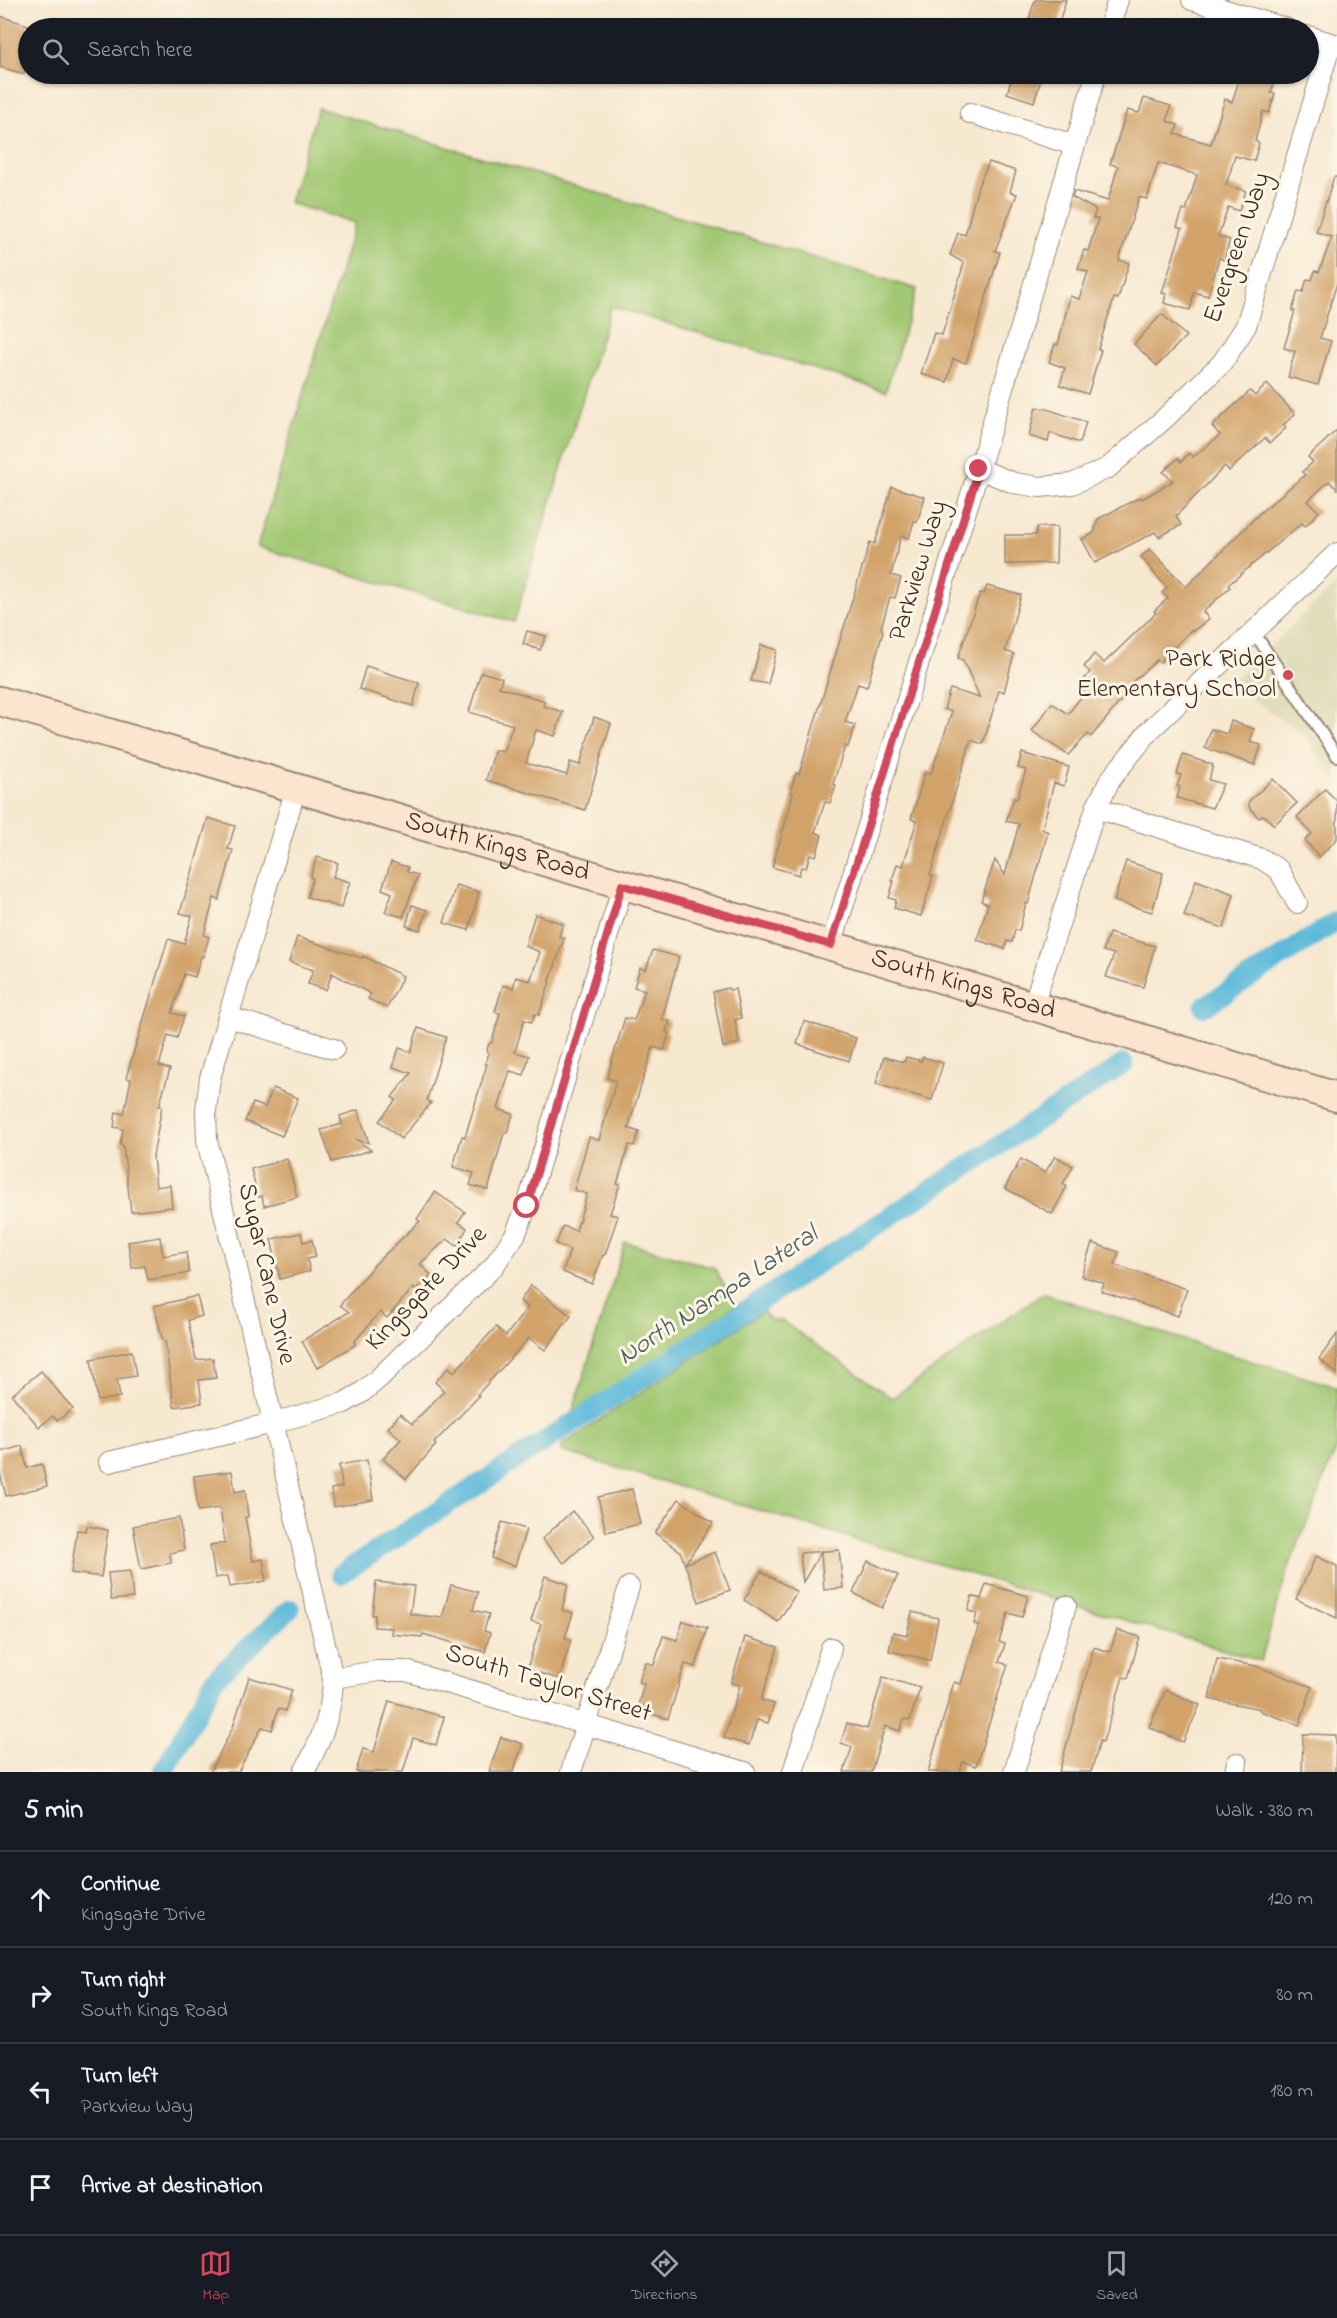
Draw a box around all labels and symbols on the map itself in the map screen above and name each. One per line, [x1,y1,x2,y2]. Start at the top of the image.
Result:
street label: Evergreen Way [1194,167,1282,329]
route end [965,455,991,481]
street label: Parkview Way [880,496,958,646]
place label: Park Ridge Elementary School [1077,641,1276,709]
marker: Park Ridge Elementary School [1281,668,1295,682]
street label: South Kings Road [400,802,594,893]
street label: South Kings Road [866,940,1060,1031]
street label: Sugar Cane Drive [227,1179,305,1369]
route start [513,1192,539,1218]
water label: North Nampa Lateral [610,1215,829,1376]
street label: Kingsgate Drive [357,1217,497,1360]
street label: South Taylor Street [440,1635,656,1734]

